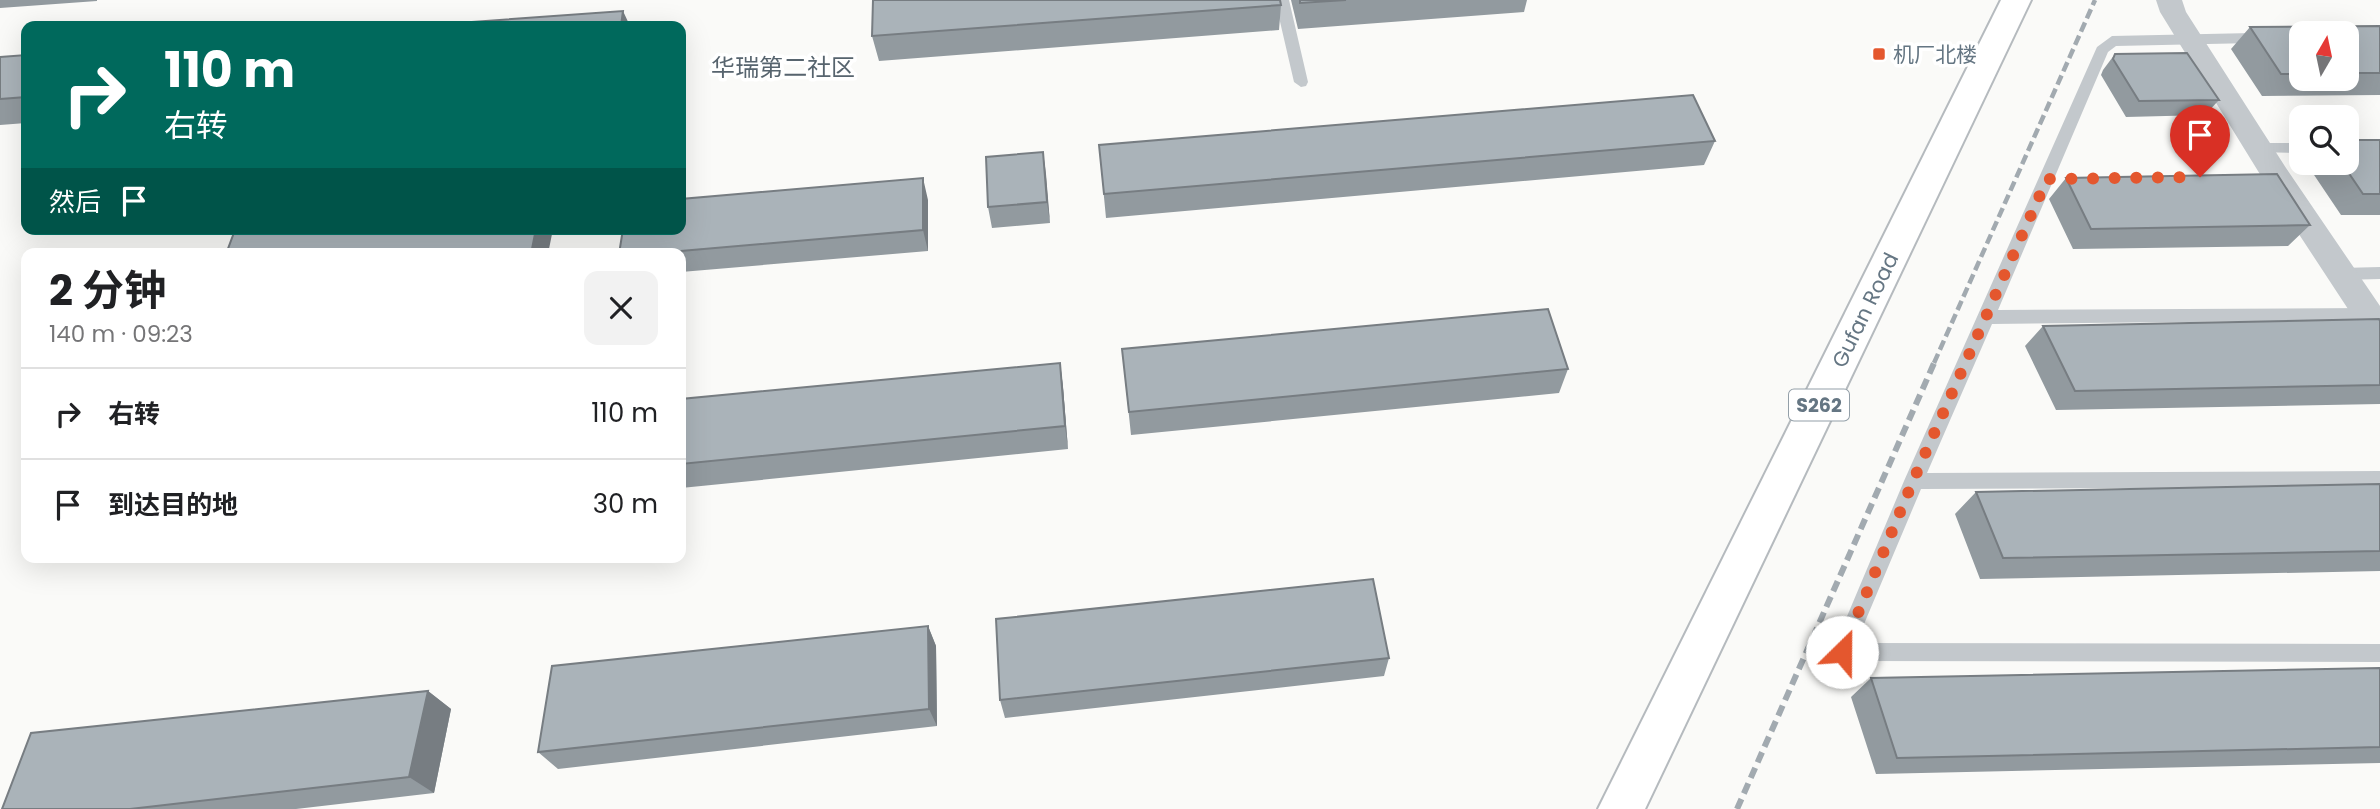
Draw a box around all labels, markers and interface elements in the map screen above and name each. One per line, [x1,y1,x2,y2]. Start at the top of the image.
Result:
north arrow [2289,21,2359,91]
map controls [2289,21,2359,175]
text: 110 m [164,36,295,104]
place label: 机厂北楼 [1893,40,1977,69]
marker: 机厂北楼 [1871,46,1887,62]
icon: right [49,49,140,140]
district label: 华瑞第二社区 [711,51,855,84]
text: 右转 [164,103,228,148]
pin [2170,105,2230,177]
button: search [2289,105,2359,175]
icon: arrive [2181,116,2219,154]
icon: arrive [115,182,153,220]
text: 然后 [49,184,101,220]
street label: Gufan Road [1825,248,1905,372]
text: 2 分钟 [49,261,166,320]
button: close [584,271,658,345]
text: 140 m · 09:23 [49,318,193,350]
road number: S262 [1789,390,1849,420]
icon: right [49,395,87,433]
text: 110 m [591,395,658,431]
text: 右转 [108,396,160,432]
icon: arrive [49,486,87,524]
text: 30 m [593,486,658,522]
text: 到达目的地 [108,487,238,523]
position arrow [1805,615,1879,689]

